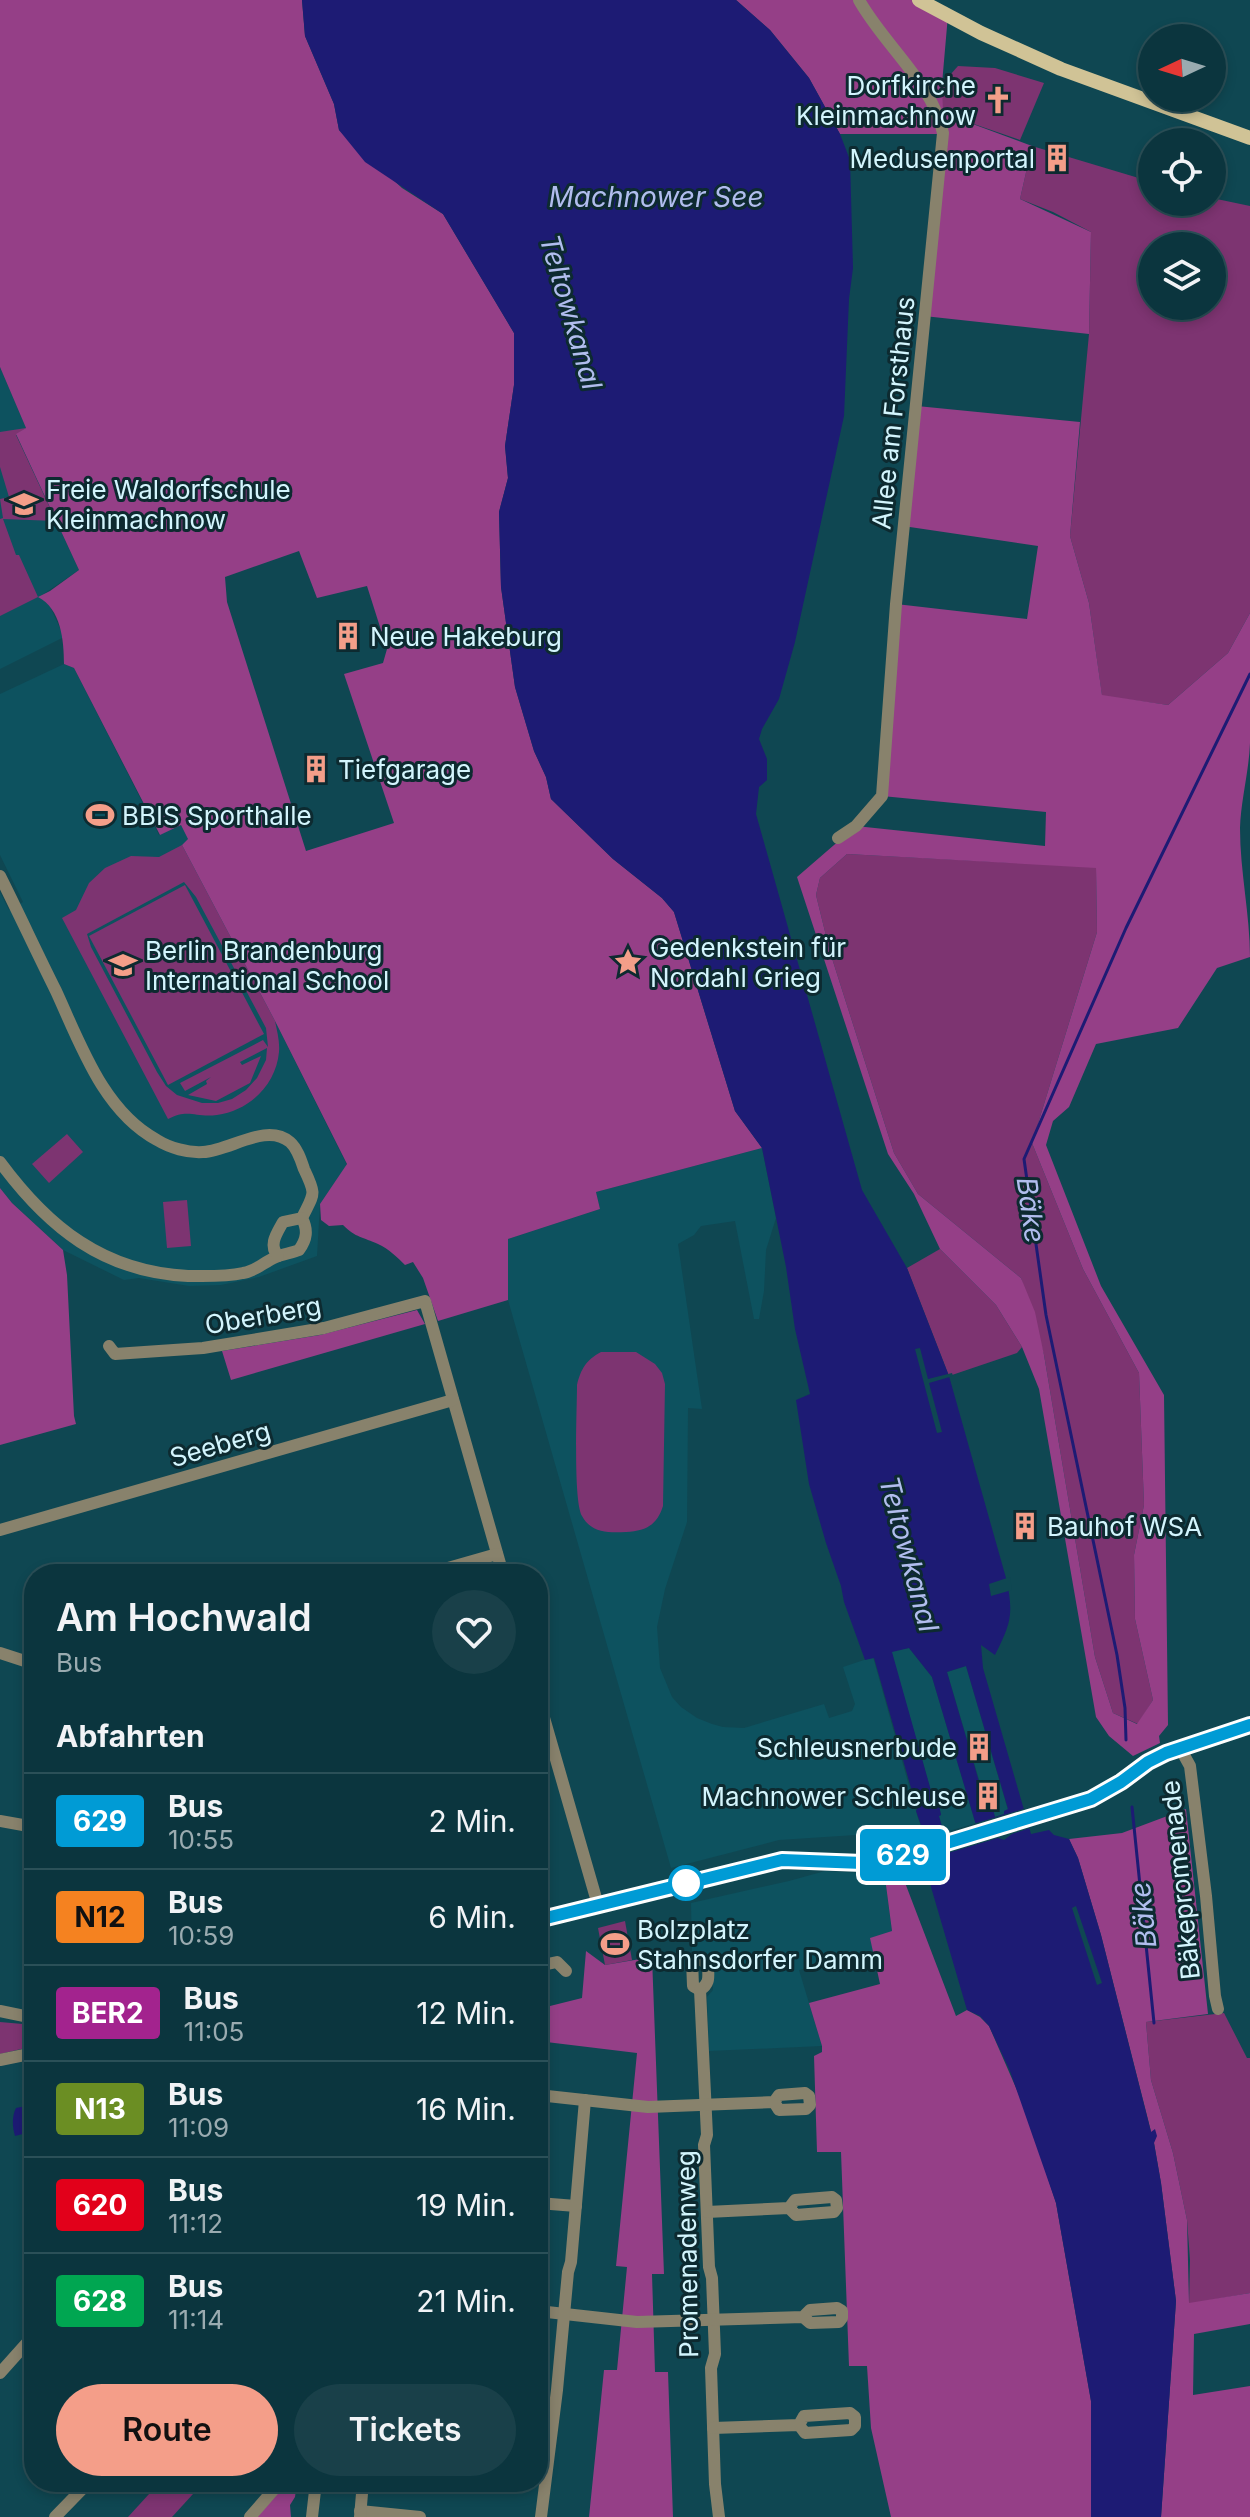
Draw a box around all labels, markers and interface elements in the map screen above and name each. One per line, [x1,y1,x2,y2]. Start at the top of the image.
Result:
north arrow [1138,24,1226,112]
map controls [1138,24,1226,320]
place label: Dorfkirche Kleinmachnow [796,70,976,131]
church icon: Dorfkirche Kleinmachnow [983,85,1013,115]
button: locate [1138,128,1226,216]
place label: Medusenportal [850,143,1035,174]
building icon: Medusenportal [1042,143,1072,173]
water label: Machnower See [548,180,764,214]
water label: Teltowkanal [533,231,609,394]
button: layers [1138,232,1226,320]
street label: Allee am Forsthaus [865,295,921,531]
place label: Freie Waldorfschule Kleinmachnow [46,474,291,535]
school or university icon: Freie Waldorfschule Kleinmachnow [9,489,39,519]
building icon: Neue Hakeburg [333,621,363,651]
place label: Neue Hakeburg [370,621,562,652]
building icon: Tiefgarage [301,754,331,784]
place label: Tiefgarage [338,754,471,785]
sports icon: BBIS Sporthalle [85,800,115,830]
place label: BBIS Sporthalle [122,800,312,831]
place label: Gedenkstein für Nordahl Grieg [650,932,846,993]
place label: Berlin Brandenburg International School [145,935,389,996]
place icon: Gedenkstein für Nordahl Grieg [613,947,643,977]
school or university icon: Berlin Brandenburg International School [108,950,138,980]
water label: Bäke [1010,1175,1052,1245]
street label: Oberberg [202,1290,324,1340]
street label: Seeberg [166,1415,274,1473]
water label: Teltowkanal [872,1472,946,1636]
building icon: Bauhof WSA [1010,1511,1040,1541]
place label: Bauhof WSA [1047,1511,1202,1542]
button: heart [432,1590,516,1674]
text: Am Hochwald [56,1594,312,1640]
text: Bus [56,1647,102,1678]
text: Abfahrten [56,1718,205,1754]
place label: Schleusnerbude [756,1732,957,1763]
building icon: Schleusnerbude [964,1732,994,1762]
street label: Bäkepromenade [1154,1779,1206,1981]
place label: Machnower Schleuse [702,1781,966,1812]
building icon: Machnower Schleuse [973,1781,1003,1811]
text: Bus [168,1788,223,1824]
text: 2 Min. [429,1803,516,1839]
text: 629 [73,1804,127,1838]
text: 10:55 [168,1824,234,1855]
line badge: 629 [857,1829,949,1881]
text: 629 [876,1838,930,1872]
unlabelled marker [669,1866,703,1900]
water label: Bäke [1123,1880,1163,1950]
text: Bus [168,1884,223,1920]
text: 6 Min. [428,1899,516,1935]
text: N12 [74,1900,126,1934]
place label: Bolzplatz Stahnsdorfer Damm [637,1914,883,1975]
text: 10:59 [168,1920,234,1951]
sports icon: Bolzplatz Stahnsdorfer Damm [600,1929,630,1959]
text: Bus [184,1980,239,2016]
text: 12 Min. [416,1995,516,2031]
text: BER2 [72,1996,144,2030]
text: 11:05 [184,2016,244,2047]
text: Bus [168,2076,223,2112]
text: 16 Min. [416,2091,516,2127]
text: N13 [74,2092,126,2126]
text: 11:09 [168,2112,229,2143]
street label: Promenadenweg [670,2150,704,2358]
text: Bus [168,2172,223,2208]
text: 19 Min. [416,2187,516,2223]
text: 620 [73,2188,127,2222]
text: 11:12 [168,2208,223,2239]
text: Bus [168,2268,223,2304]
text: 21 Min. [416,2283,516,2319]
text: 628 [73,2284,127,2318]
text: 11:14 [168,2304,224,2335]
button: Route [56,2384,278,2476]
button: Tickets [294,2384,516,2476]

